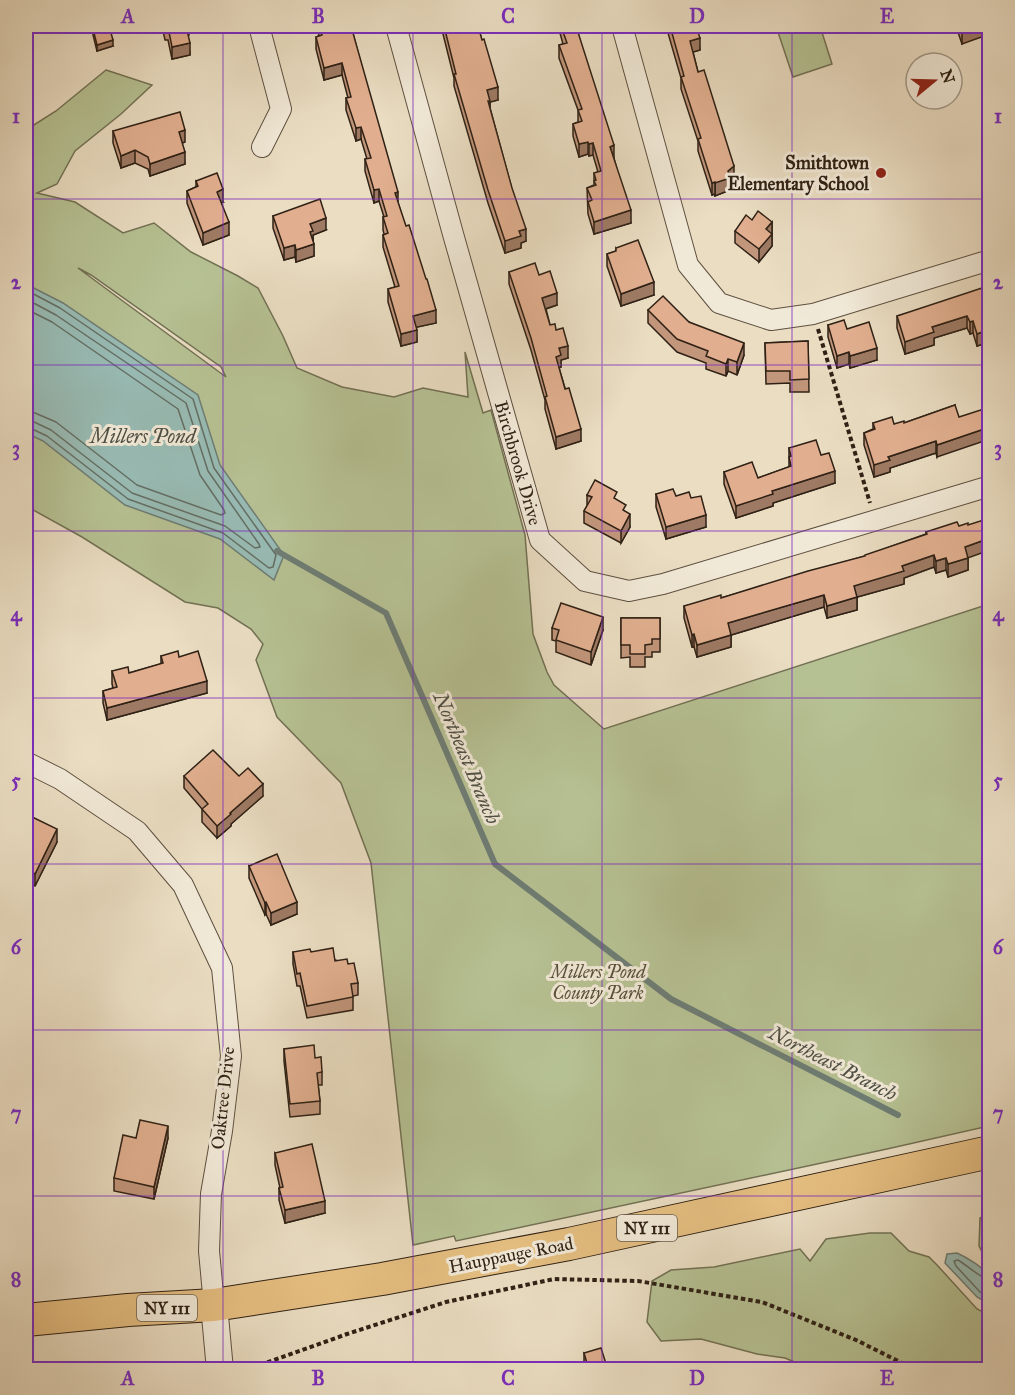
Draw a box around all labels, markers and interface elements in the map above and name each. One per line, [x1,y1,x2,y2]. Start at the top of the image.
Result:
text: A [119,4,135,28]
text: B [311,4,325,28]
text: C [501,4,515,28]
text: D [689,4,705,28]
text: E [880,4,895,28]
north arrow [904,51,964,111]
text: N [937,67,959,86]
text: 1 [12,104,20,128]
text: 1 [994,104,1002,128]
place label: Smithtown Elementary School [727,152,870,196]
marker: Smithtown Elementary School [874,166,888,180]
text: 2 [11,270,22,294]
text: 2 [993,270,1004,294]
street label: Birchbrook Drive [490,398,546,528]
water label: Millers Pond [88,424,197,448]
text: 3 [12,436,20,461]
text: 3 [994,436,1002,461]
text: 4 [10,602,22,627]
text: 4 [992,602,1004,627]
water label: Northeast Branch [428,688,506,828]
text: 5 [11,768,21,792]
text: 5 [993,768,1003,792]
text: 6 [11,935,23,959]
text: 6 [993,935,1005,959]
park label: Millers Pond County Park [548,961,647,1004]
water label: Northeast Branch [764,1020,901,1106]
street label: Oaktree Drive [207,1046,239,1150]
text: 7 [11,1101,22,1125]
text: 7 [993,1101,1004,1125]
road number: NY 111 [617,1215,677,1241]
street label: Hauppauge Road [447,1232,575,1279]
text: 8 [11,1267,21,1291]
text: 8 [993,1267,1003,1291]
road number: NY 111 [137,1295,197,1321]
text: A [119,1366,135,1390]
text: B [311,1366,325,1390]
text: C [501,1366,515,1390]
text: D [689,1366,705,1390]
text: E [880,1366,895,1390]

